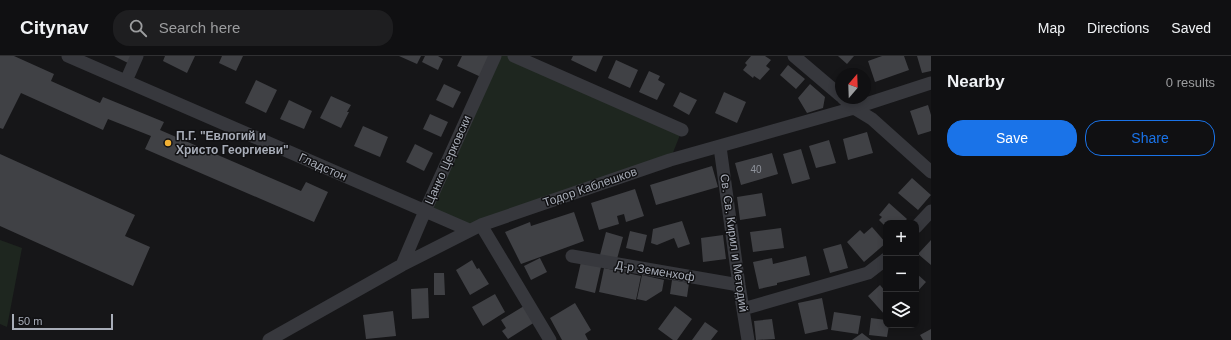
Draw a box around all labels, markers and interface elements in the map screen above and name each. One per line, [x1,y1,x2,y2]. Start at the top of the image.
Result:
search box [113,10,393,46]
text: Citynav [20,17,89,38]
icon: search [127,17,149,39]
text: Search here [159,19,240,36]
text: Map [1038,20,1065,36]
text: Directions [1087,20,1149,36]
text: Saved [1171,20,1211,36]
north arrow [835,68,871,104]
text: Nearby [947,72,1005,91]
text: 0 results [1166,75,1215,90]
street label: Цанко Церковски [422,113,474,207]
button: Save [947,120,1077,156]
button: Share [1085,120,1215,156]
place label: П.Г. "Евлогий и Христо Георгиеви" [176,129,289,157]
marker: П.Г. "Евлогий и Христо Георгиеви" [163,138,173,148]
street label: Гладстон [297,150,349,184]
street label: Тодор Каблешков [541,164,639,210]
house number: 40 [750,164,762,175]
street label: Св. Св. Кирил и Методий [717,173,751,313]
map controls [883,220,919,328]
button: + [883,220,919,256]
button: − [883,256,919,292]
street label: Д-р Земенхоф [614,258,696,284]
button: layers [883,292,919,328]
scale bar [12,312,113,331]
text: 50 m [18,315,42,327]

